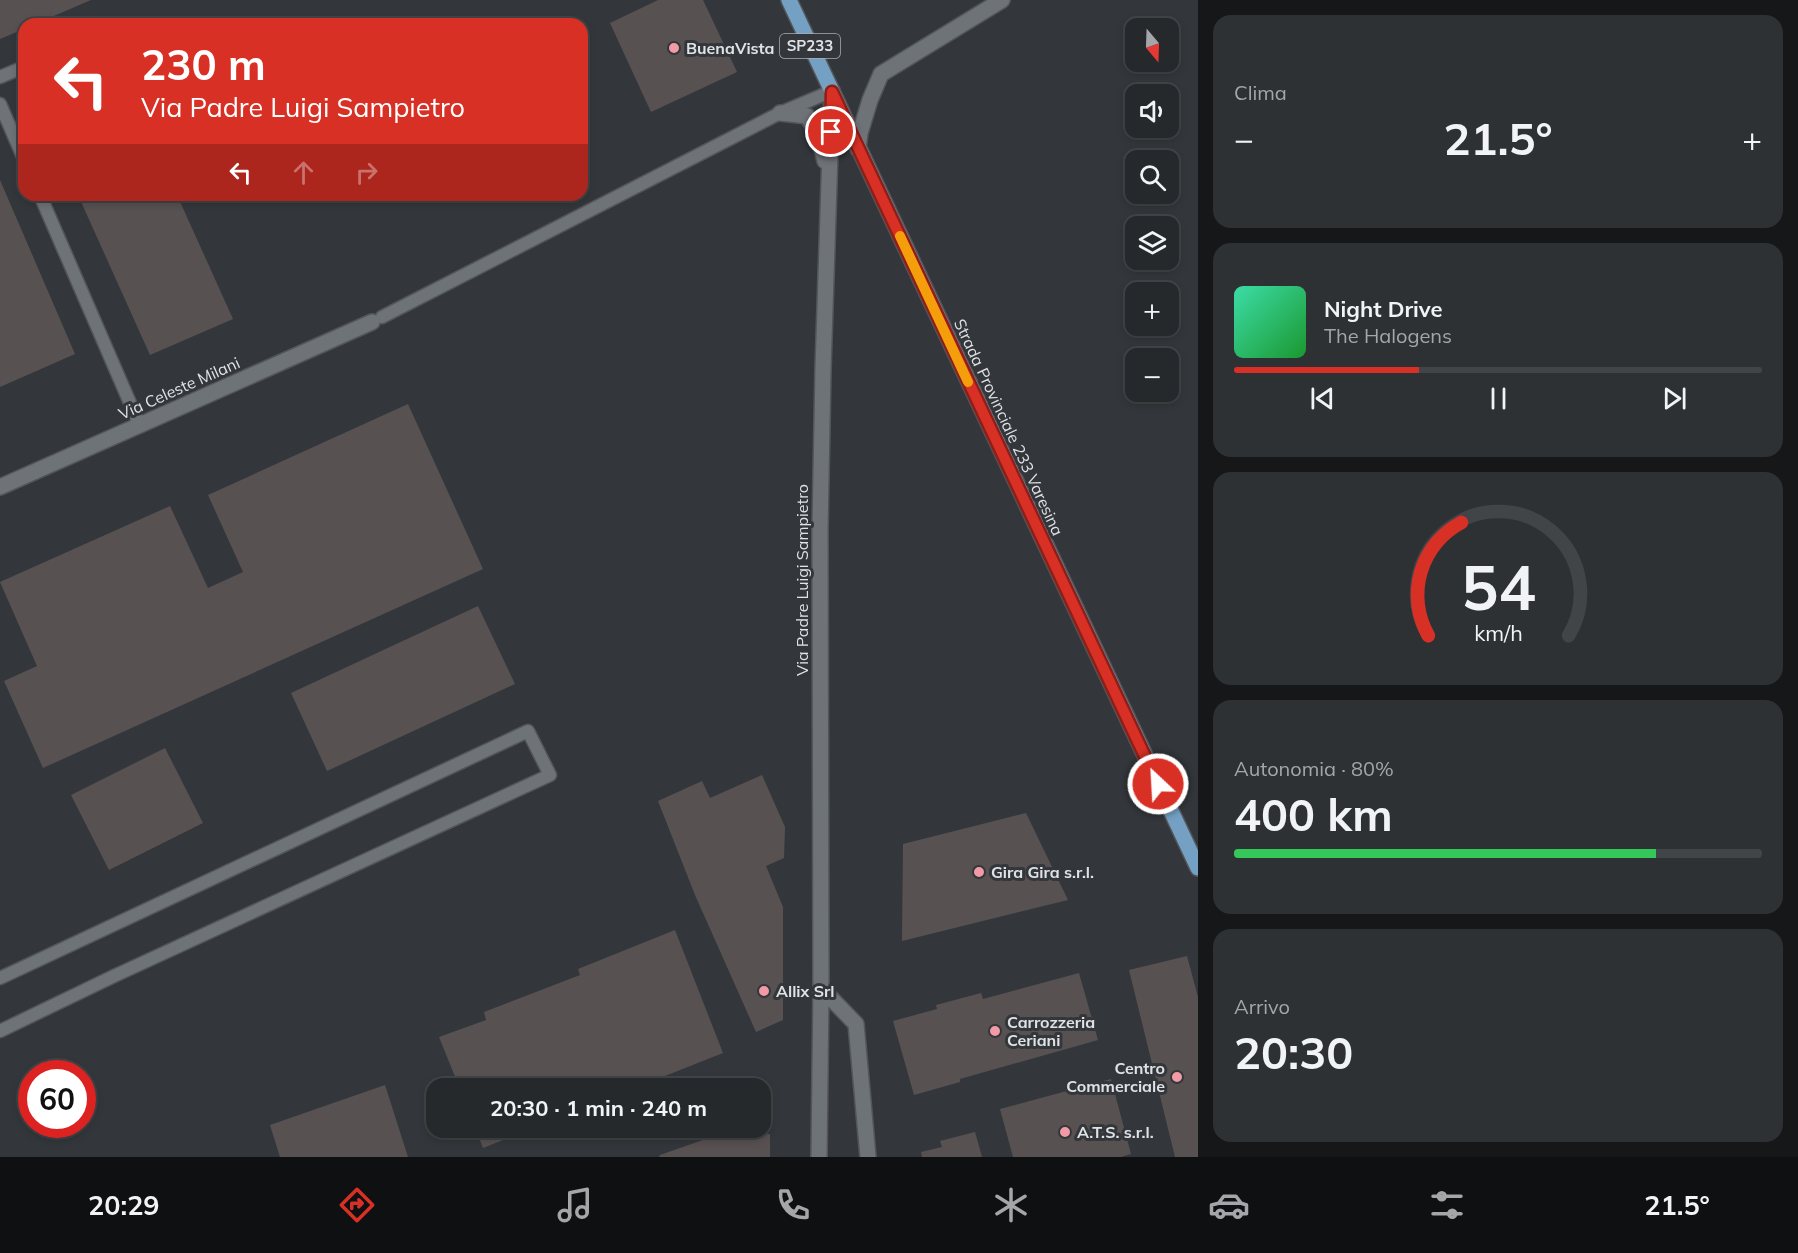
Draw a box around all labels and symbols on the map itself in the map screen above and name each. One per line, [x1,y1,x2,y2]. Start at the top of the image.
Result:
north arrow [1125,18,1179,72]
road number: SP233 [780,34,840,58]
place label: BuenaVista [686,38,775,58]
marker: BuenaVista [667,41,681,55]
pin [805,106,856,157]
street label: Strada Provinciale 233 Varesina [950,315,1068,539]
street label: Via Celeste Milani [115,352,243,424]
street label: Via Padre Luigi Sampietro [792,484,812,676]
position arrow [1126,752,1190,816]
place label: Gira Gira s.r.l. [991,862,1094,882]
marker: Gira Gira s.r.l. [972,865,986,879]
place label: Allix Srl [776,981,834,1001]
marker: Allix Srl [757,984,771,998]
place label: Carrozzeria Ceriani [1007,1012,1095,1050]
marker: Carrozzeria Ceriani [988,1024,1002,1038]
place label: Centro Commerciale [1066,1058,1165,1096]
speed limit sign: 60 [18,1060,96,1138]
marker: Centro Commerciale [1170,1070,1184,1084]
place label: A.T.S. s.r.l. [1077,1122,1154,1142]
marker: A.T.S. s.r.l. [1058,1125,1072,1139]

